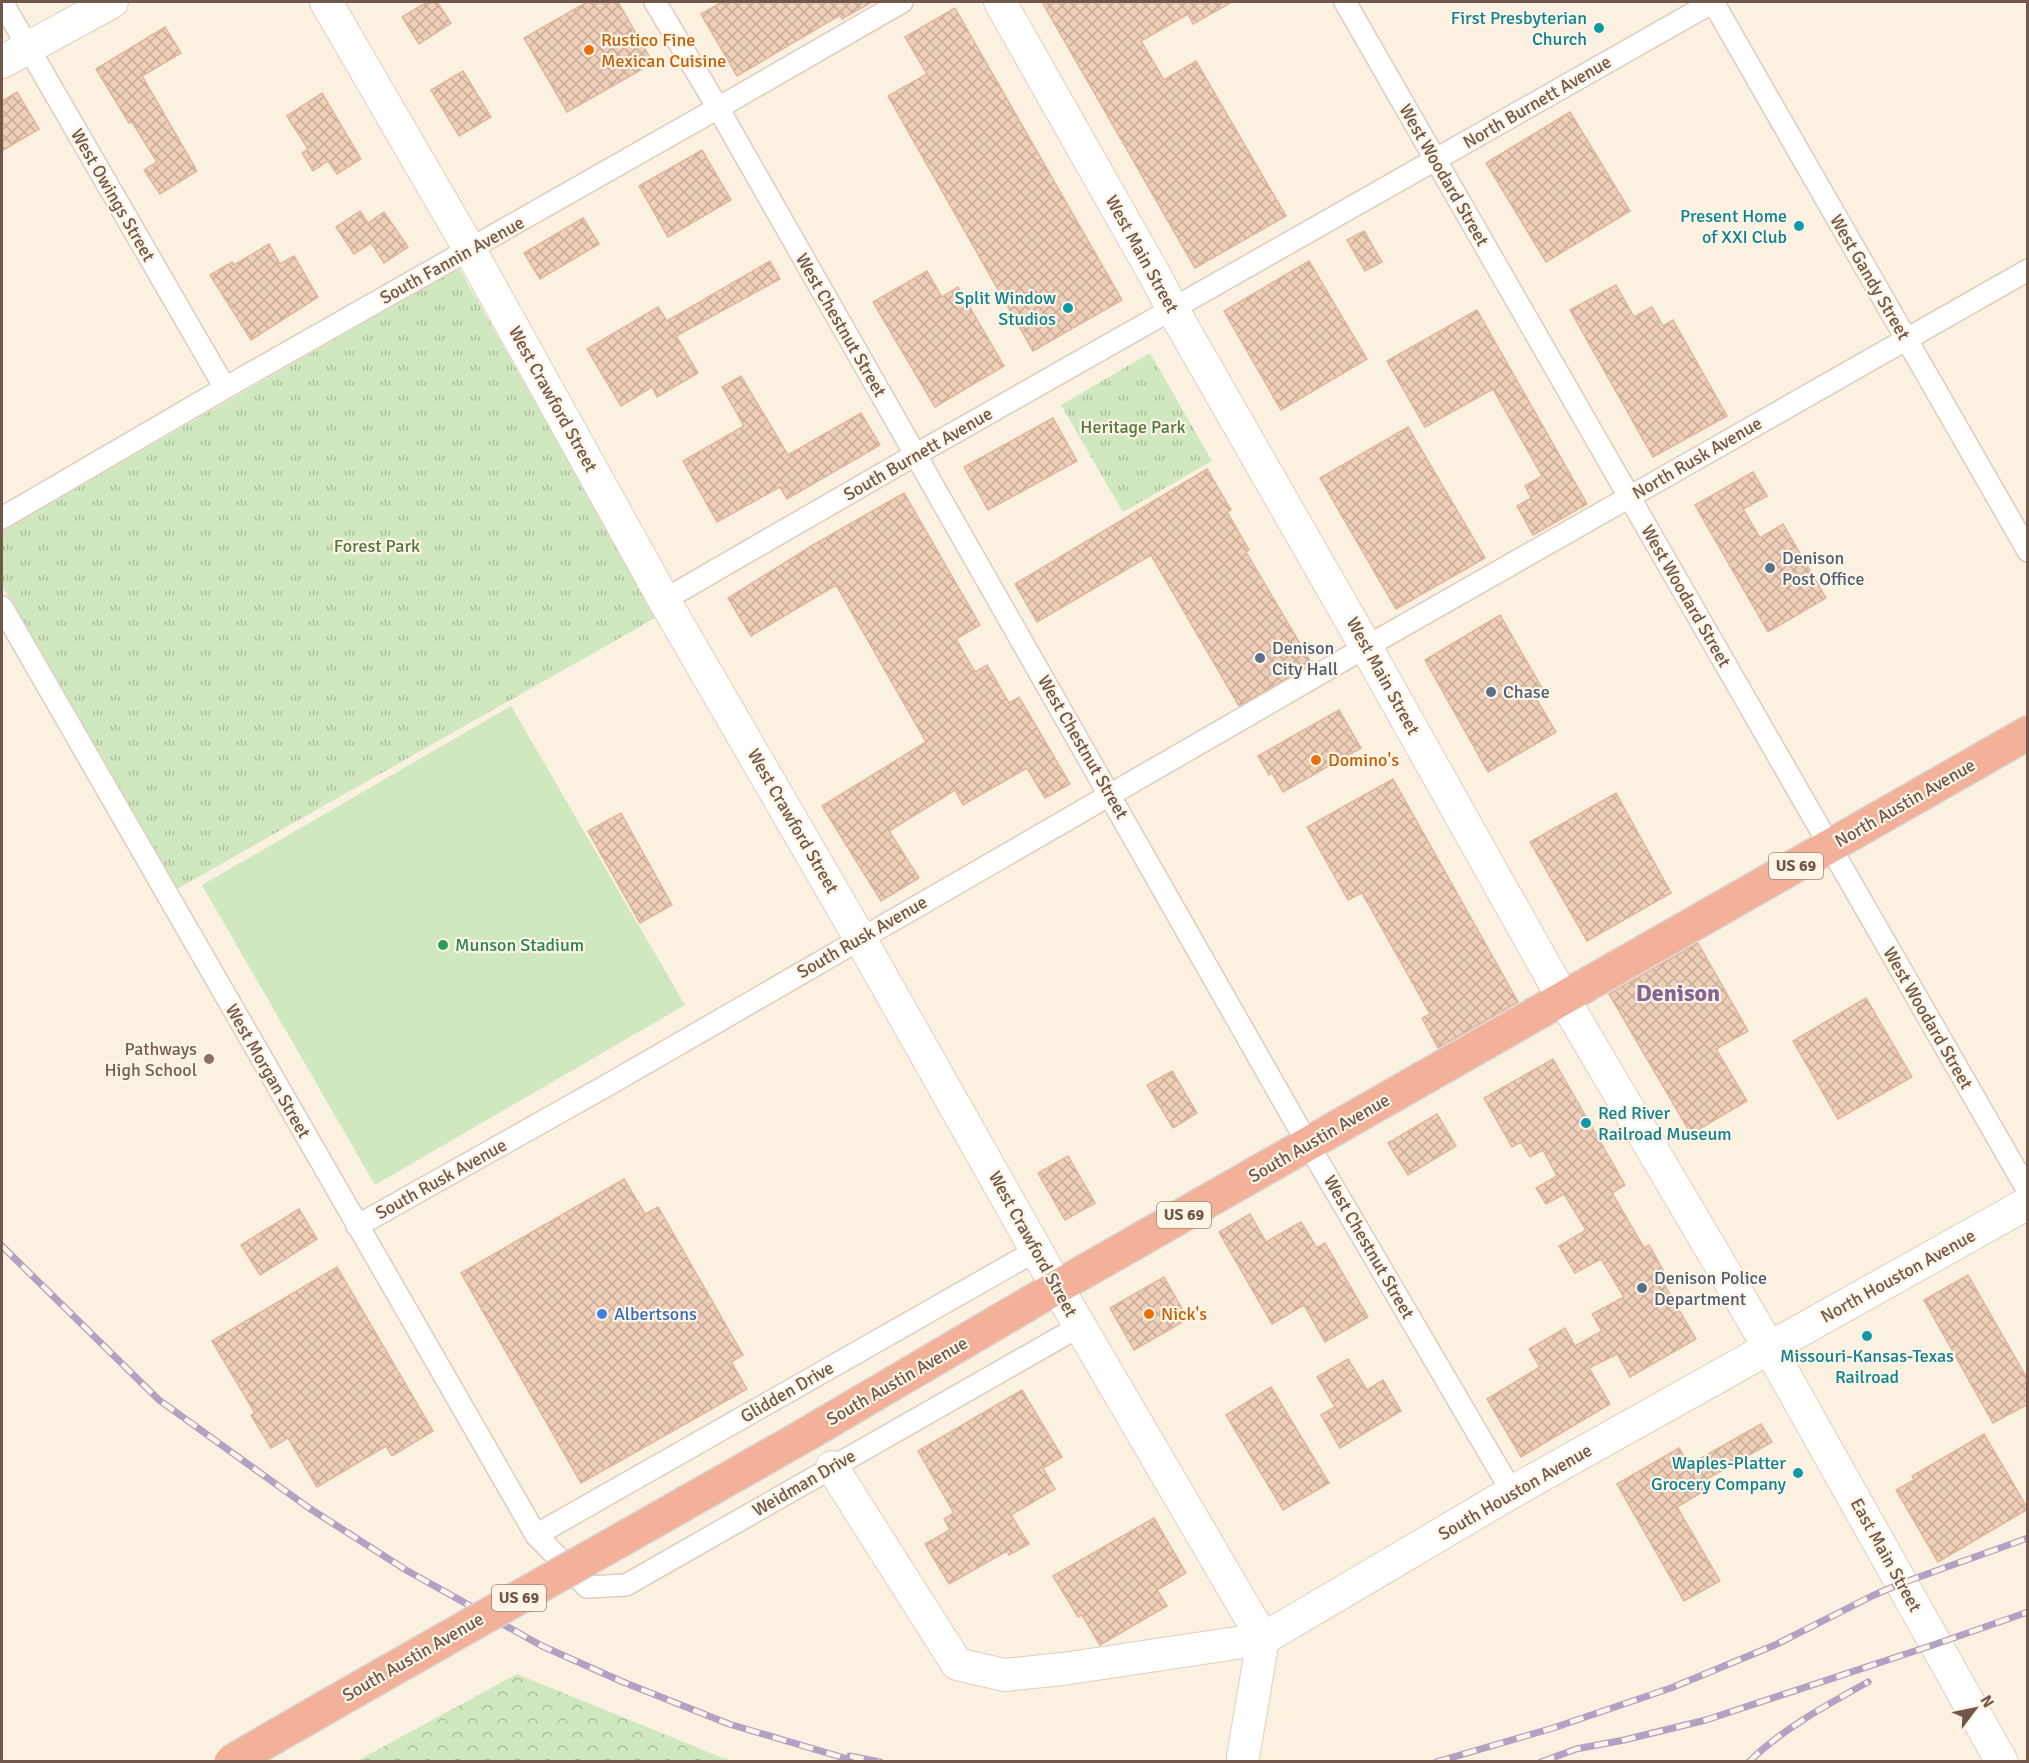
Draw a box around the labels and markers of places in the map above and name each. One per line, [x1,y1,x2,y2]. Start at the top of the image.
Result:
place label: First Presbyterian Church [1451,7,1587,50]
marker: First Presbyterian Church [1592,21,1606,35]
place label: Rustico Fine Mexican Cuisine [601,29,726,72]
marker: Rustico Fine Mexican Cuisine [582,43,596,57]
place label: Present Home of XXI Club [1680,205,1787,248]
marker: Present Home of XXI Club [1792,219,1806,233]
place label: Split Window Studios [954,287,1056,330]
marker: Split Window Studios [1061,301,1075,315]
place label: Denison Post Office [1782,547,1864,590]
marker: Denison Post Office [1763,561,1777,575]
place label: Denison City Hall [1272,637,1338,680]
marker: Denison City Hall [1253,651,1267,665]
place label: Chase [1503,681,1550,703]
marker: Chase [1484,685,1498,699]
place label: Domino's [1328,749,1399,771]
marker: Domino's [1309,753,1323,767]
place label: Munson Stadium [455,934,584,956]
marker: Munson Stadium [436,938,450,952]
place label: Pathways High School [104,1038,197,1081]
marker: Pathways High School [202,1052,216,1066]
place label: Red River Railroad Museum [1598,1102,1732,1145]
marker: Red River Railroad Museum [1579,1116,1593,1130]
place label: Denison Police Department [1654,1267,1767,1310]
marker: Denison Police Department [1635,1281,1649,1295]
place label: Albertsons [614,1303,697,1325]
place label: Nick's [1161,1303,1207,1325]
marker: Albertsons [595,1307,609,1321]
marker: Nick's [1142,1307,1156,1321]
marker: Missouri-Kansas-Texas Railroad [1860,1329,1874,1343]
place label: Missouri-Kansas-Texas Railroad [1780,1345,1954,1388]
place label: Waples-Platter Grocery Company [1651,1452,1787,1495]
marker: Waples-Platter Grocery Company [1791,1466,1805,1480]

